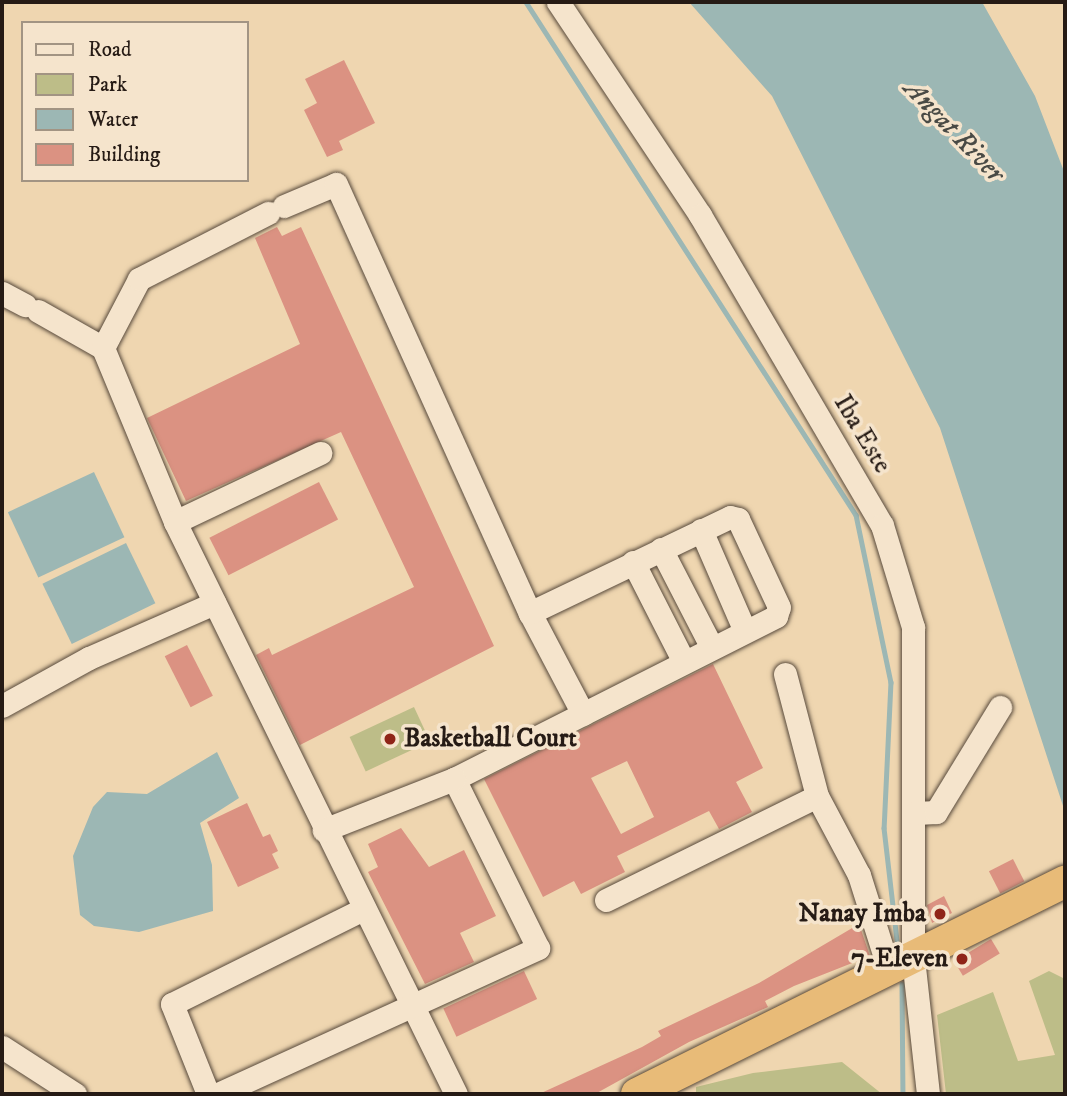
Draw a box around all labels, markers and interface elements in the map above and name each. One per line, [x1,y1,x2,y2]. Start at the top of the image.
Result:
legend [21,21,248,182]
text: Road [88,37,132,63]
text: Park [88,72,127,98]
water label: Angat River [897,73,1011,189]
text: Water [88,107,138,133]
text: Building [88,142,160,168]
street label: Iba Este [827,389,897,479]
place label: Basketball Court [404,723,577,755]
marker: Basketball Court [382,731,398,747]
place label: Nanay Imba [798,898,926,930]
marker: Nanay Imba [932,906,948,922]
place label: 7-Eleven [851,943,948,975]
marker: 7-Eleven [954,951,970,967]

